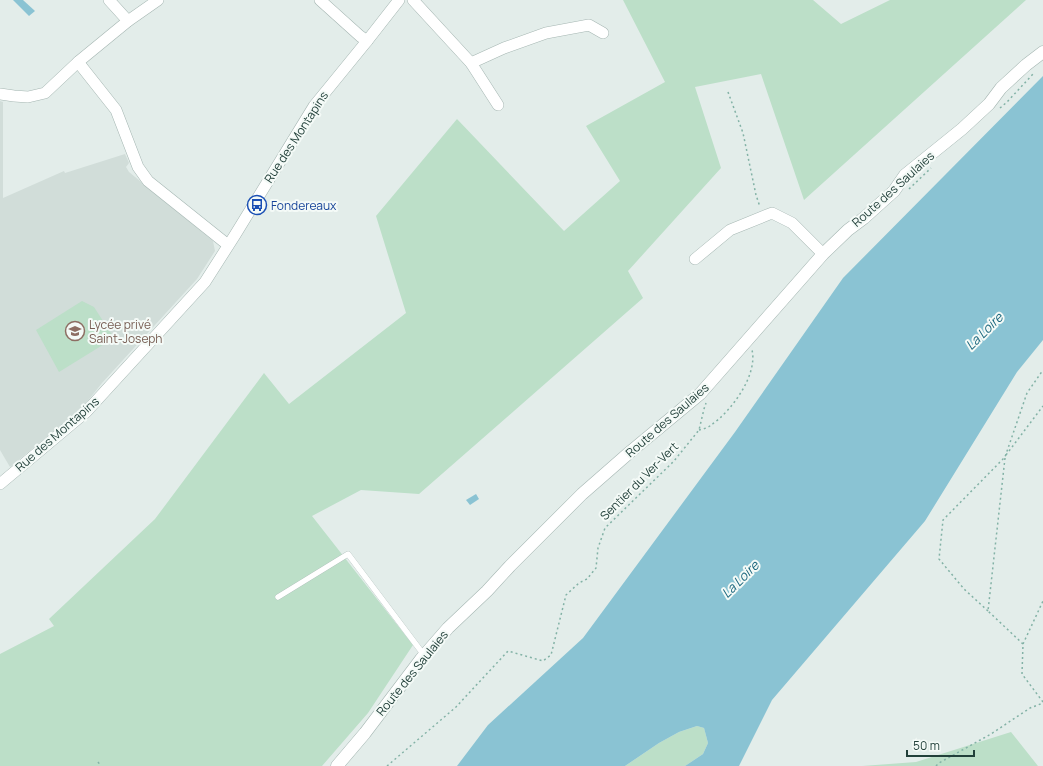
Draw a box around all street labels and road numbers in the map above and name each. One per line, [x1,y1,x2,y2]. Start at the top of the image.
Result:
street label: Rue des Montapins [260,88,332,186]
street label: Route des Saulaies [848,147,938,231]
street label: Route des Saulaies [622,379,712,461]
street label: Rue des Montapins [11,393,103,475]
street label: Sentier du Ver-Vert [596,438,682,524]
street label: Route des Saulaies [372,627,452,719]

